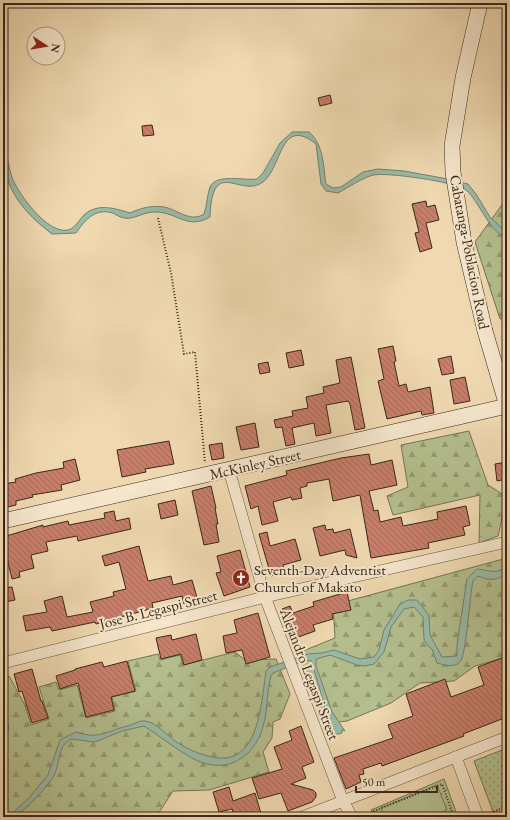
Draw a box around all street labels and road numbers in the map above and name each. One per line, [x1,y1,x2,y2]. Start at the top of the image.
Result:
street label: Cabatanga-Poblacion Road [446,173,494,331]
street label: McKinley Street [208,444,303,484]
street label: Jose B. Legaspi Street [95,585,219,633]
street label: Alejandro Legaspi Street [276,605,344,743]

